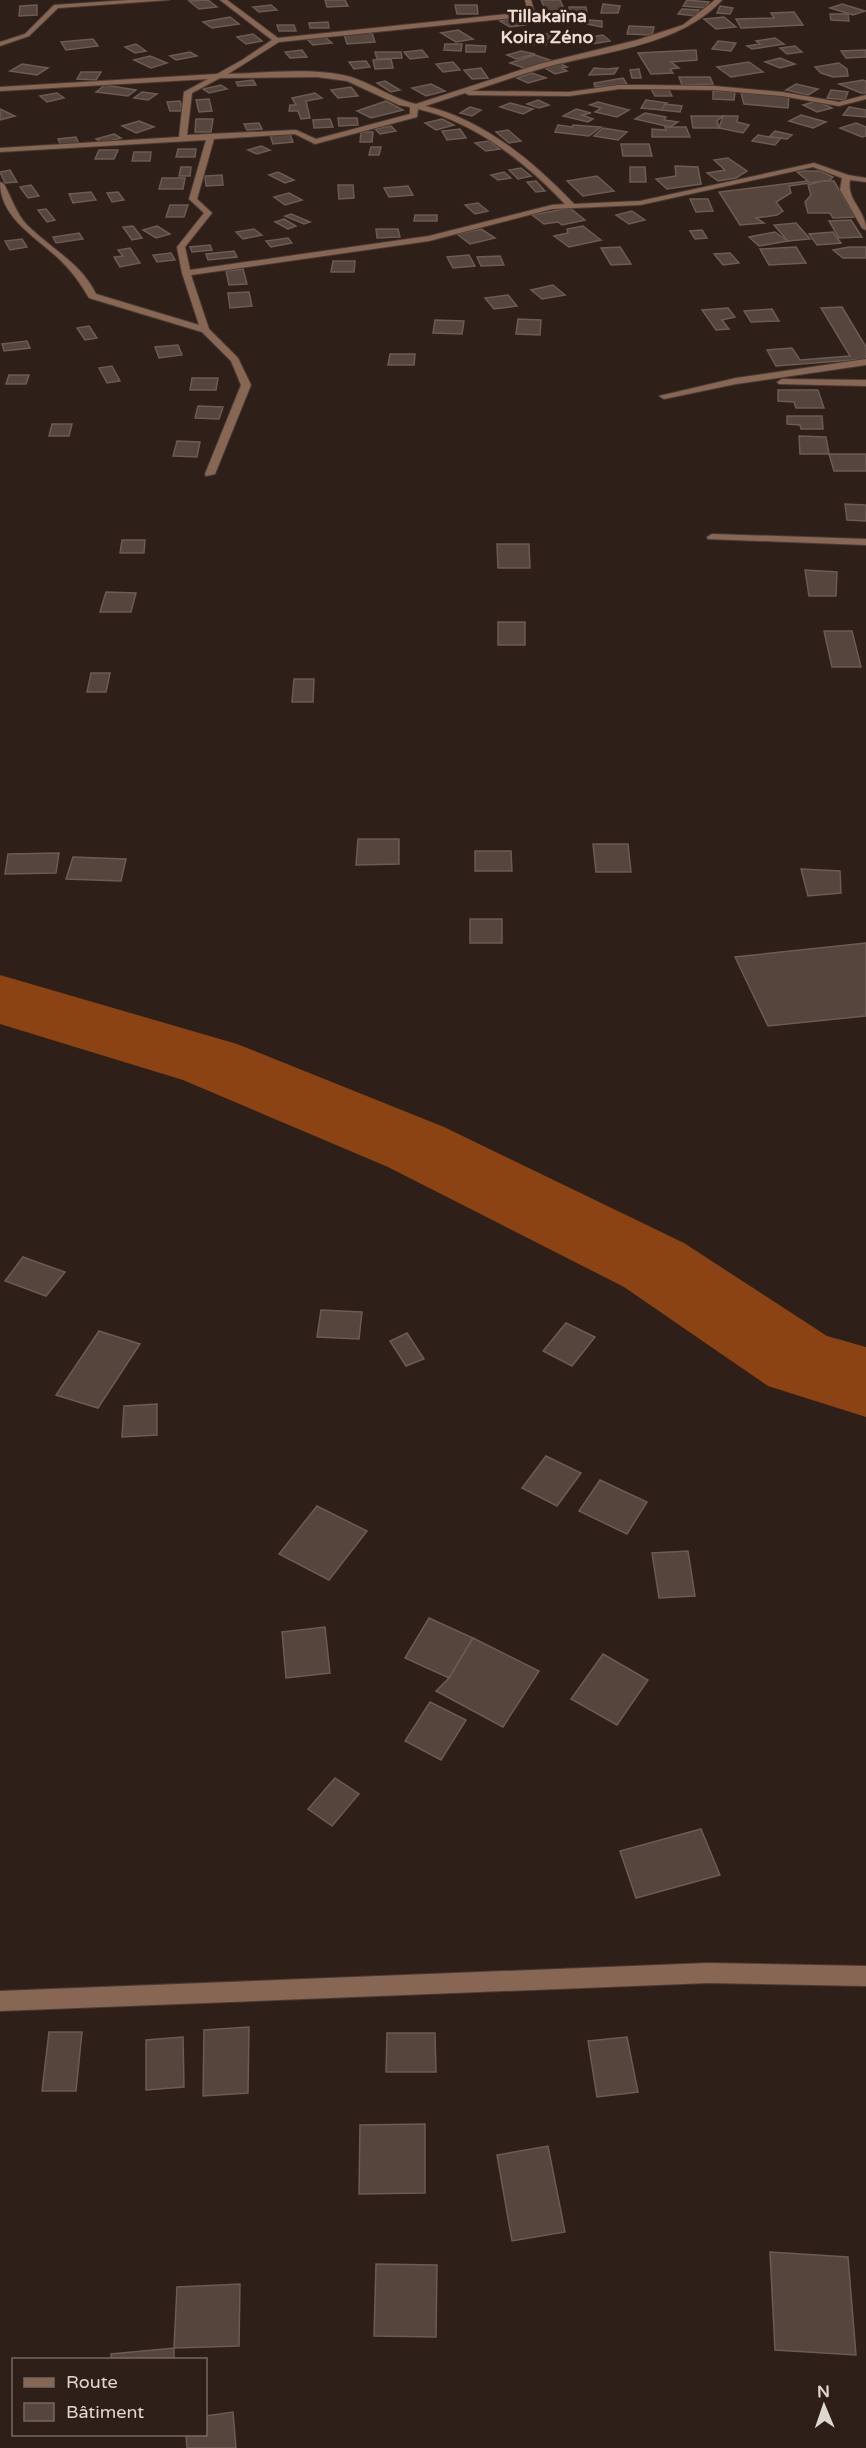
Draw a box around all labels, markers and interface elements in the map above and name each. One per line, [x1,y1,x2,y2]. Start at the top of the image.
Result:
district label: Tillakaïna Koira Zéno [501,5,593,48]
legend [12,2358,207,2436]
text: Route [66,2371,118,2393]
north arrow [794,2376,854,2436]
text: N [817,2382,830,2402]
text: Bâtiment [66,2401,144,2423]

